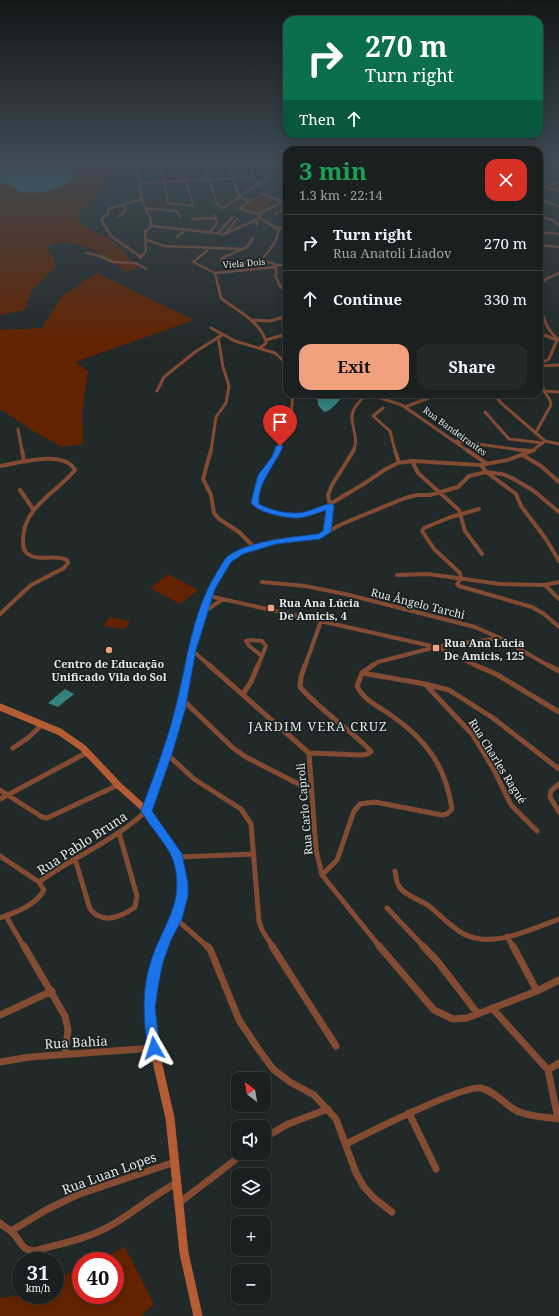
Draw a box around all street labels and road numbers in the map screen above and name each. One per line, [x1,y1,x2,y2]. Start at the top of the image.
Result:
street label: Viela Dois [222,255,266,271]
street label: Rua Bandeirantes [420,403,490,459]
street label: Rua Ângelo Tarchi [369,584,467,622]
street label: Rua Charles Ragué [466,716,530,806]
street label: Rua Carlo Caproli [292,762,315,856]
street label: Rua Pablo Bruna [33,807,131,879]
street label: Rua Bahía [44,1031,108,1053]
street label: Rua Luan Lopes [59,1148,159,1198]

